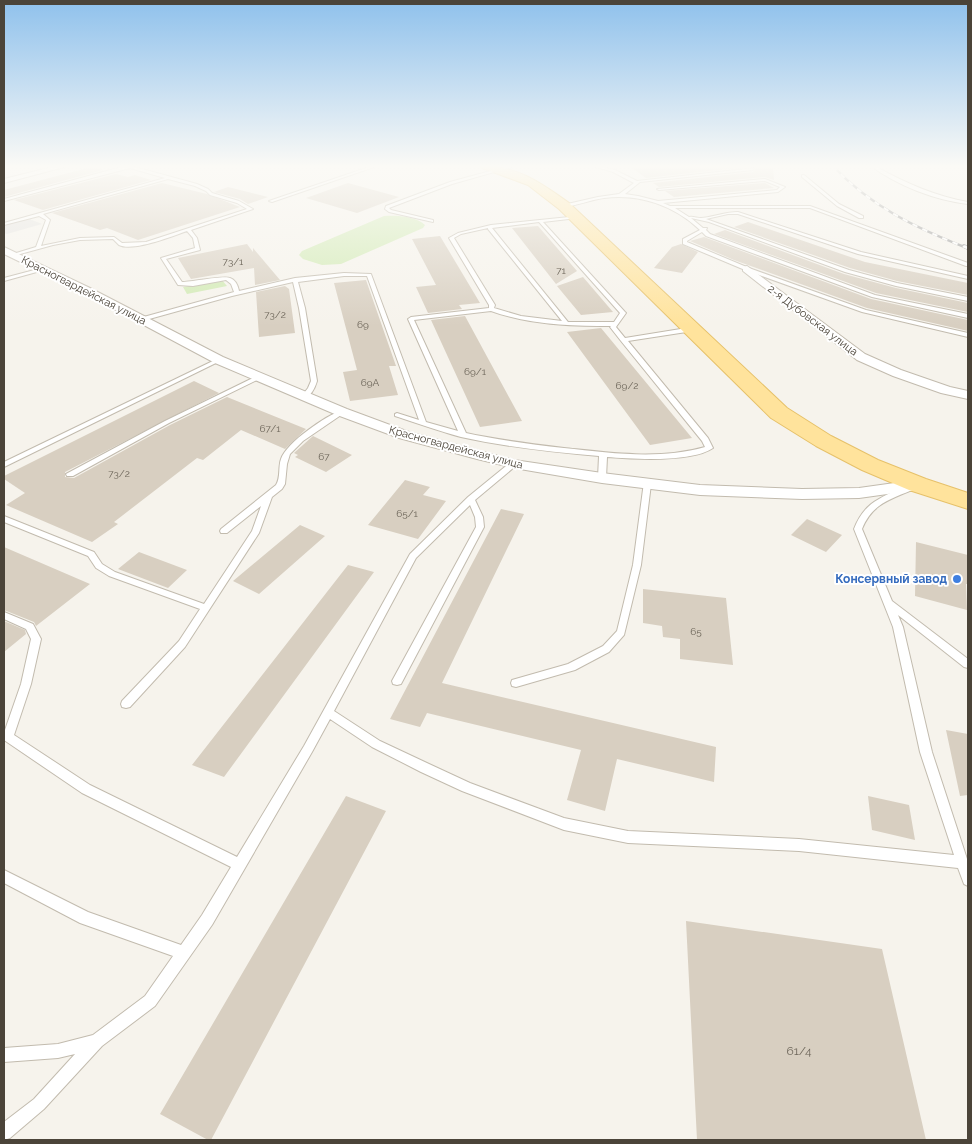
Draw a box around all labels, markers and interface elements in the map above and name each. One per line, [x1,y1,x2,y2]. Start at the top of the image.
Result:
street label: Красногвардейская улица [19,253,148,328]
house number: 73/1 [223,256,244,267]
house number: 71 [556,265,567,276]
street label: 2-я Дубовская улица [765,282,860,358]
house number: 73/2 [264,309,286,320]
house number: 69 [357,319,369,330]
house number: 69/1 [464,366,487,377]
house number: 69А [361,377,380,388]
house number: 69/2 [616,380,638,391]
house number: 67/1 [260,423,281,434]
street label: Красногвардейская улица [387,423,524,472]
house number: 67 [318,451,330,462]
house number: 73/2 [108,468,130,479]
house number: 65/1 [396,508,419,519]
place label: Консервный завод [835,572,947,586]
marker: Консервный завод [951,573,963,585]
house number: 65 [690,626,702,637]
house number: 61/4 [786,1044,812,1058]

